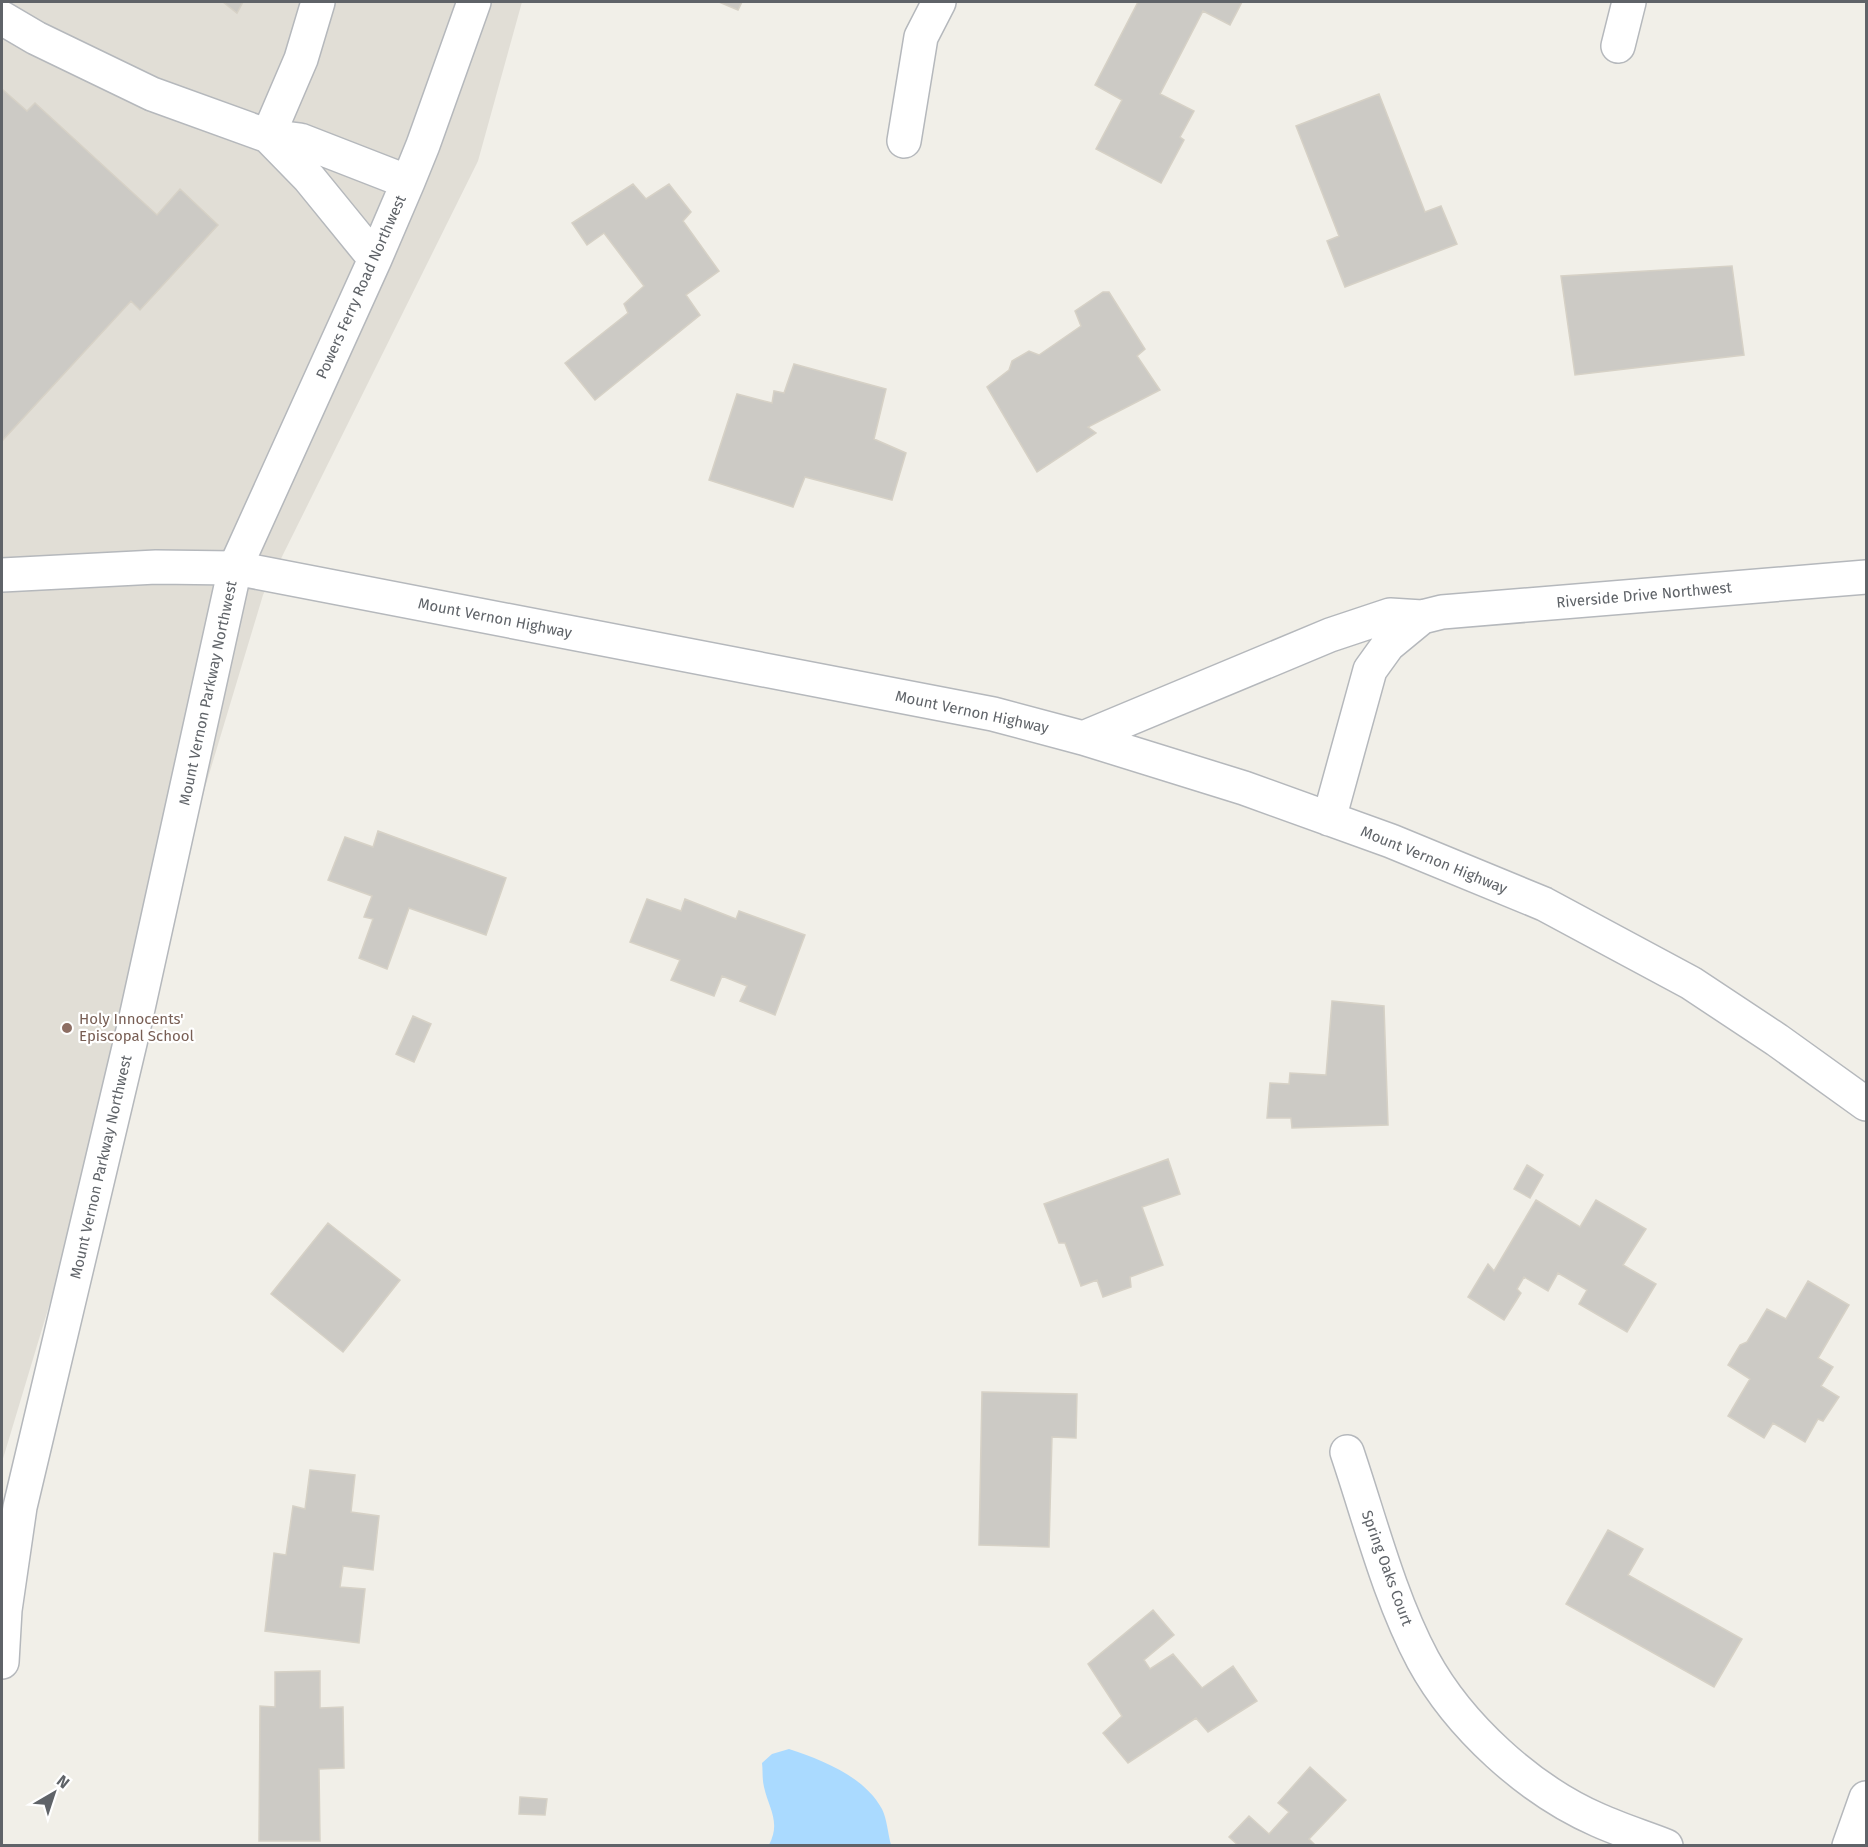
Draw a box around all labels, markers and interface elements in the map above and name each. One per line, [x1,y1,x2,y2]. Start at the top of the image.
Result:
street label: Powers Ferry Road Northwest [312,192,410,382]
street label: Mount Vernon Parkway Northwest [175,578,241,807]
street label: Riverside Drive Northwest [1555,578,1733,612]
street label: Mount Vernon Highway [416,594,574,642]
street label: Mount Vernon Highway [894,687,1051,737]
street label: Mount Vernon Highway [1358,822,1510,898]
place label: Holy Innocents' Episcopal School [79,1010,194,1045]
marker: Holy Innocents' Episcopal School [60,1021,74,1035]
street label: Mount Vernon Parkway Northwest [66,1053,136,1281]
street label: Spring Oaks Court [1358,1508,1416,1629]
north arrow [24,1763,84,1823]
text: N [53,1771,73,1792]

